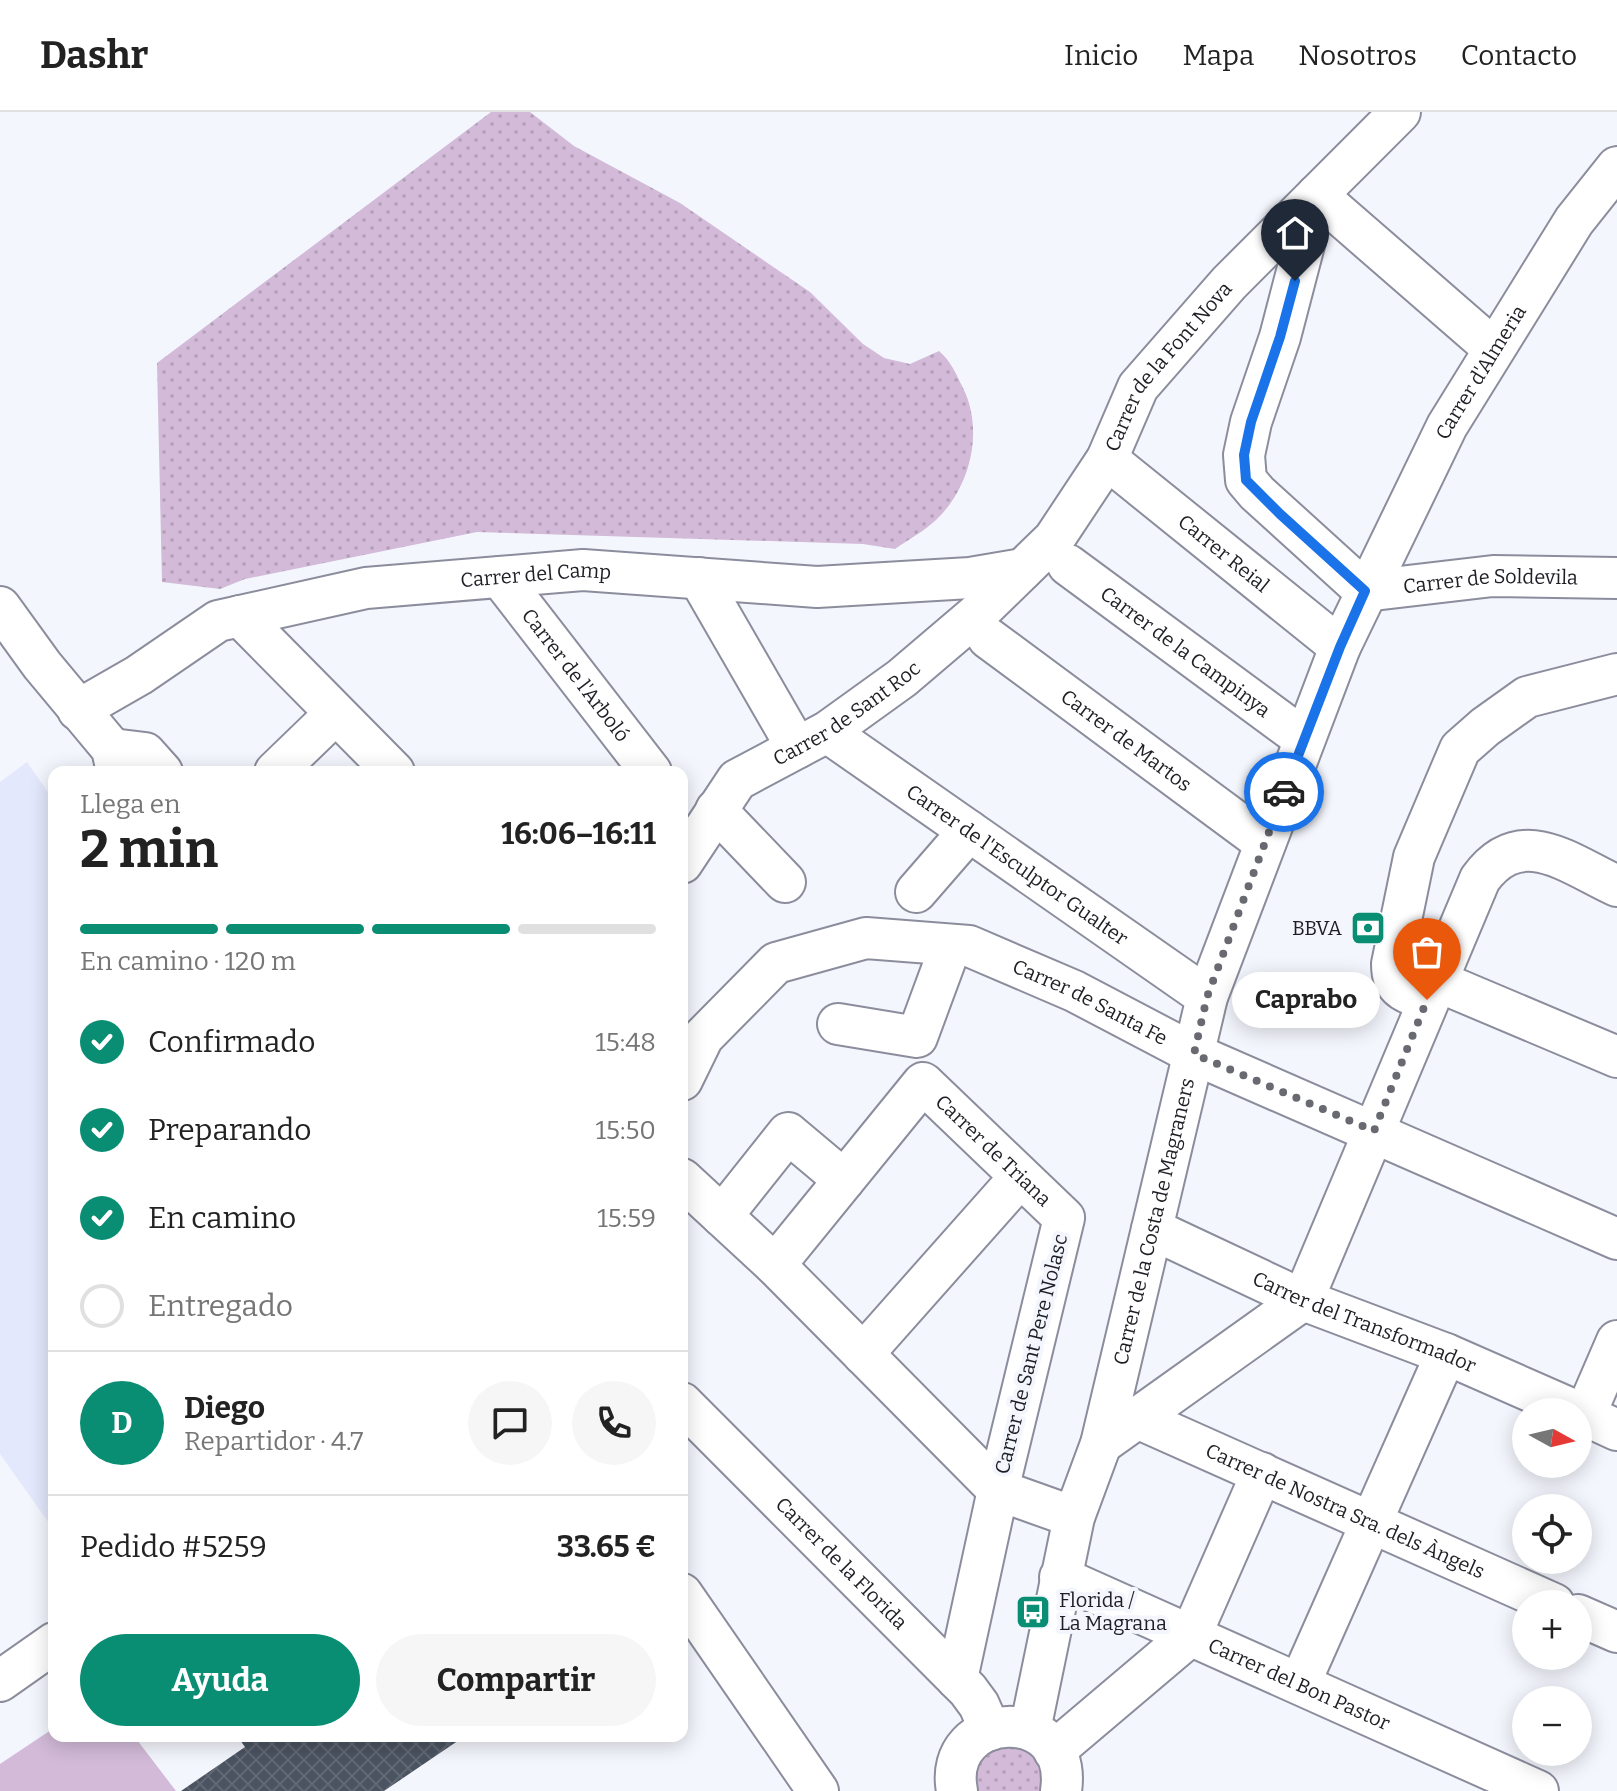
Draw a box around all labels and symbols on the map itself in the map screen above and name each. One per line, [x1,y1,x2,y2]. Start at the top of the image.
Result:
pin [1261,199,1329,281]
street label: Carrer de la Font Nova [1100,277,1237,455]
street label: Carrer d'Almeria [1430,301,1531,443]
street label: Carrer Reial [1173,509,1274,597]
street label: Carrer del Camp [459,558,612,592]
street label: Carrer de Soldevila [1402,564,1578,598]
street label: Carrer de la Campinya [1096,581,1275,722]
street label: Carrer de l'Arboló [517,604,635,746]
street label: Carrer de Sant Roc [769,656,925,771]
street label: Carrer de Martos [1056,684,1196,796]
courier [1244,752,1324,832]
street label: Carrer de l'Esculptor Gualter [902,779,1133,950]
bank icon: BBVA [1349,909,1387,947]
place label: BBVA [1292,916,1343,940]
pin [1393,918,1461,1000]
street label: Carrer de Santa Fe [1009,954,1172,1050]
callout: Caprabo [1231,972,1379,1028]
street label: Carrer de la Costa de Magraners [1108,1076,1199,1367]
street label: Carrer de Triana [930,1089,1056,1211]
street label: Carrer de Sant Pere Nolasc [990,1232,1072,1476]
street label: Carrer del Transformador [1249,1266,1480,1378]
north arrow [1512,1398,1592,1478]
street label: Carrer de Nostra Sra. dels Àngels [1202,1438,1488,1584]
street label: Carrer de la Florida [771,1492,912,1634]
place label: Florida / La Magrana [1059,1588,1167,1635]
bus stop icon: Florida / La Magrana [1014,1593,1052,1631]
street label: Carrer del Bon Pastor [1204,1633,1394,1735]

